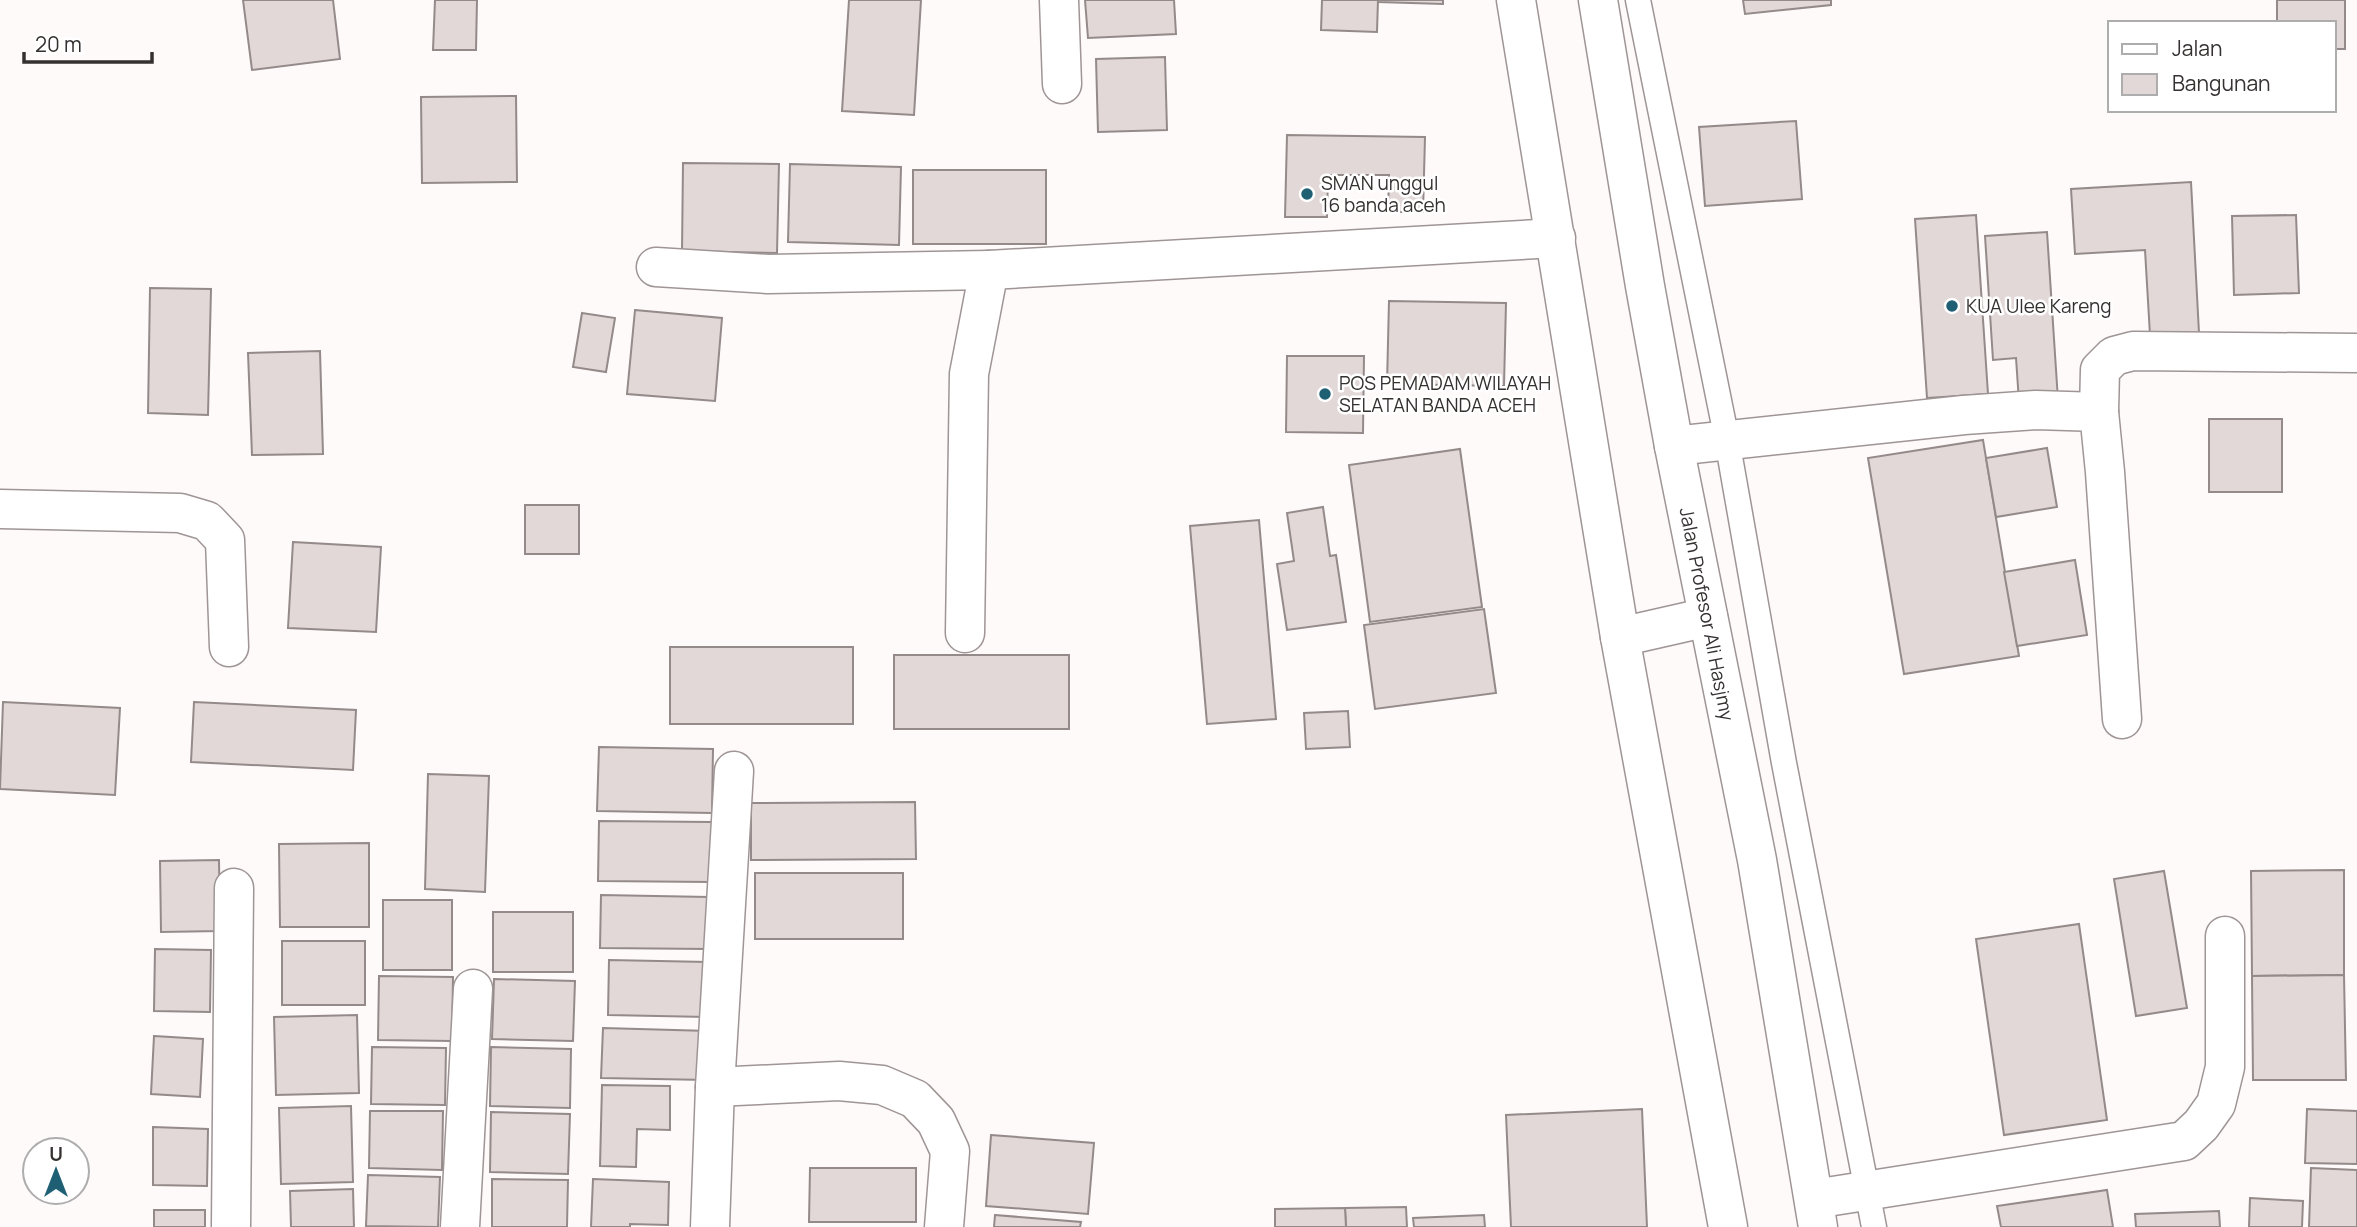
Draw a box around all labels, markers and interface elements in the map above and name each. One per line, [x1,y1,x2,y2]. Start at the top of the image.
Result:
scale bar [24,21,152,65]
legend [2108,21,2336,112]
text: 20 m [35,30,82,58]
text: Jalan [2172,34,2222,62]
text: Bangunan [2172,69,2271,97]
place label: SMAN unggul 16 banda aceh [1321,170,1446,218]
marker: SMAN unggul 16 banda aceh [1299,186,1315,202]
place label: KUA Ulee Kareng [1966,293,2112,319]
marker: KUA Ulee Kareng [1944,298,1960,314]
place label: POS PEMADAM WILAYAH SELATAN BANDA ACEH [1339,370,1551,418]
marker: POS PEMADAM WILAYAH SELATAN BANDA ACEH [1317,386,1333,402]
street label: Jalan Profesor Ali Hasjmy [1674,505,1740,723]
north arrow [21,1136,91,1206]
text: U [49,1141,63,1167]

